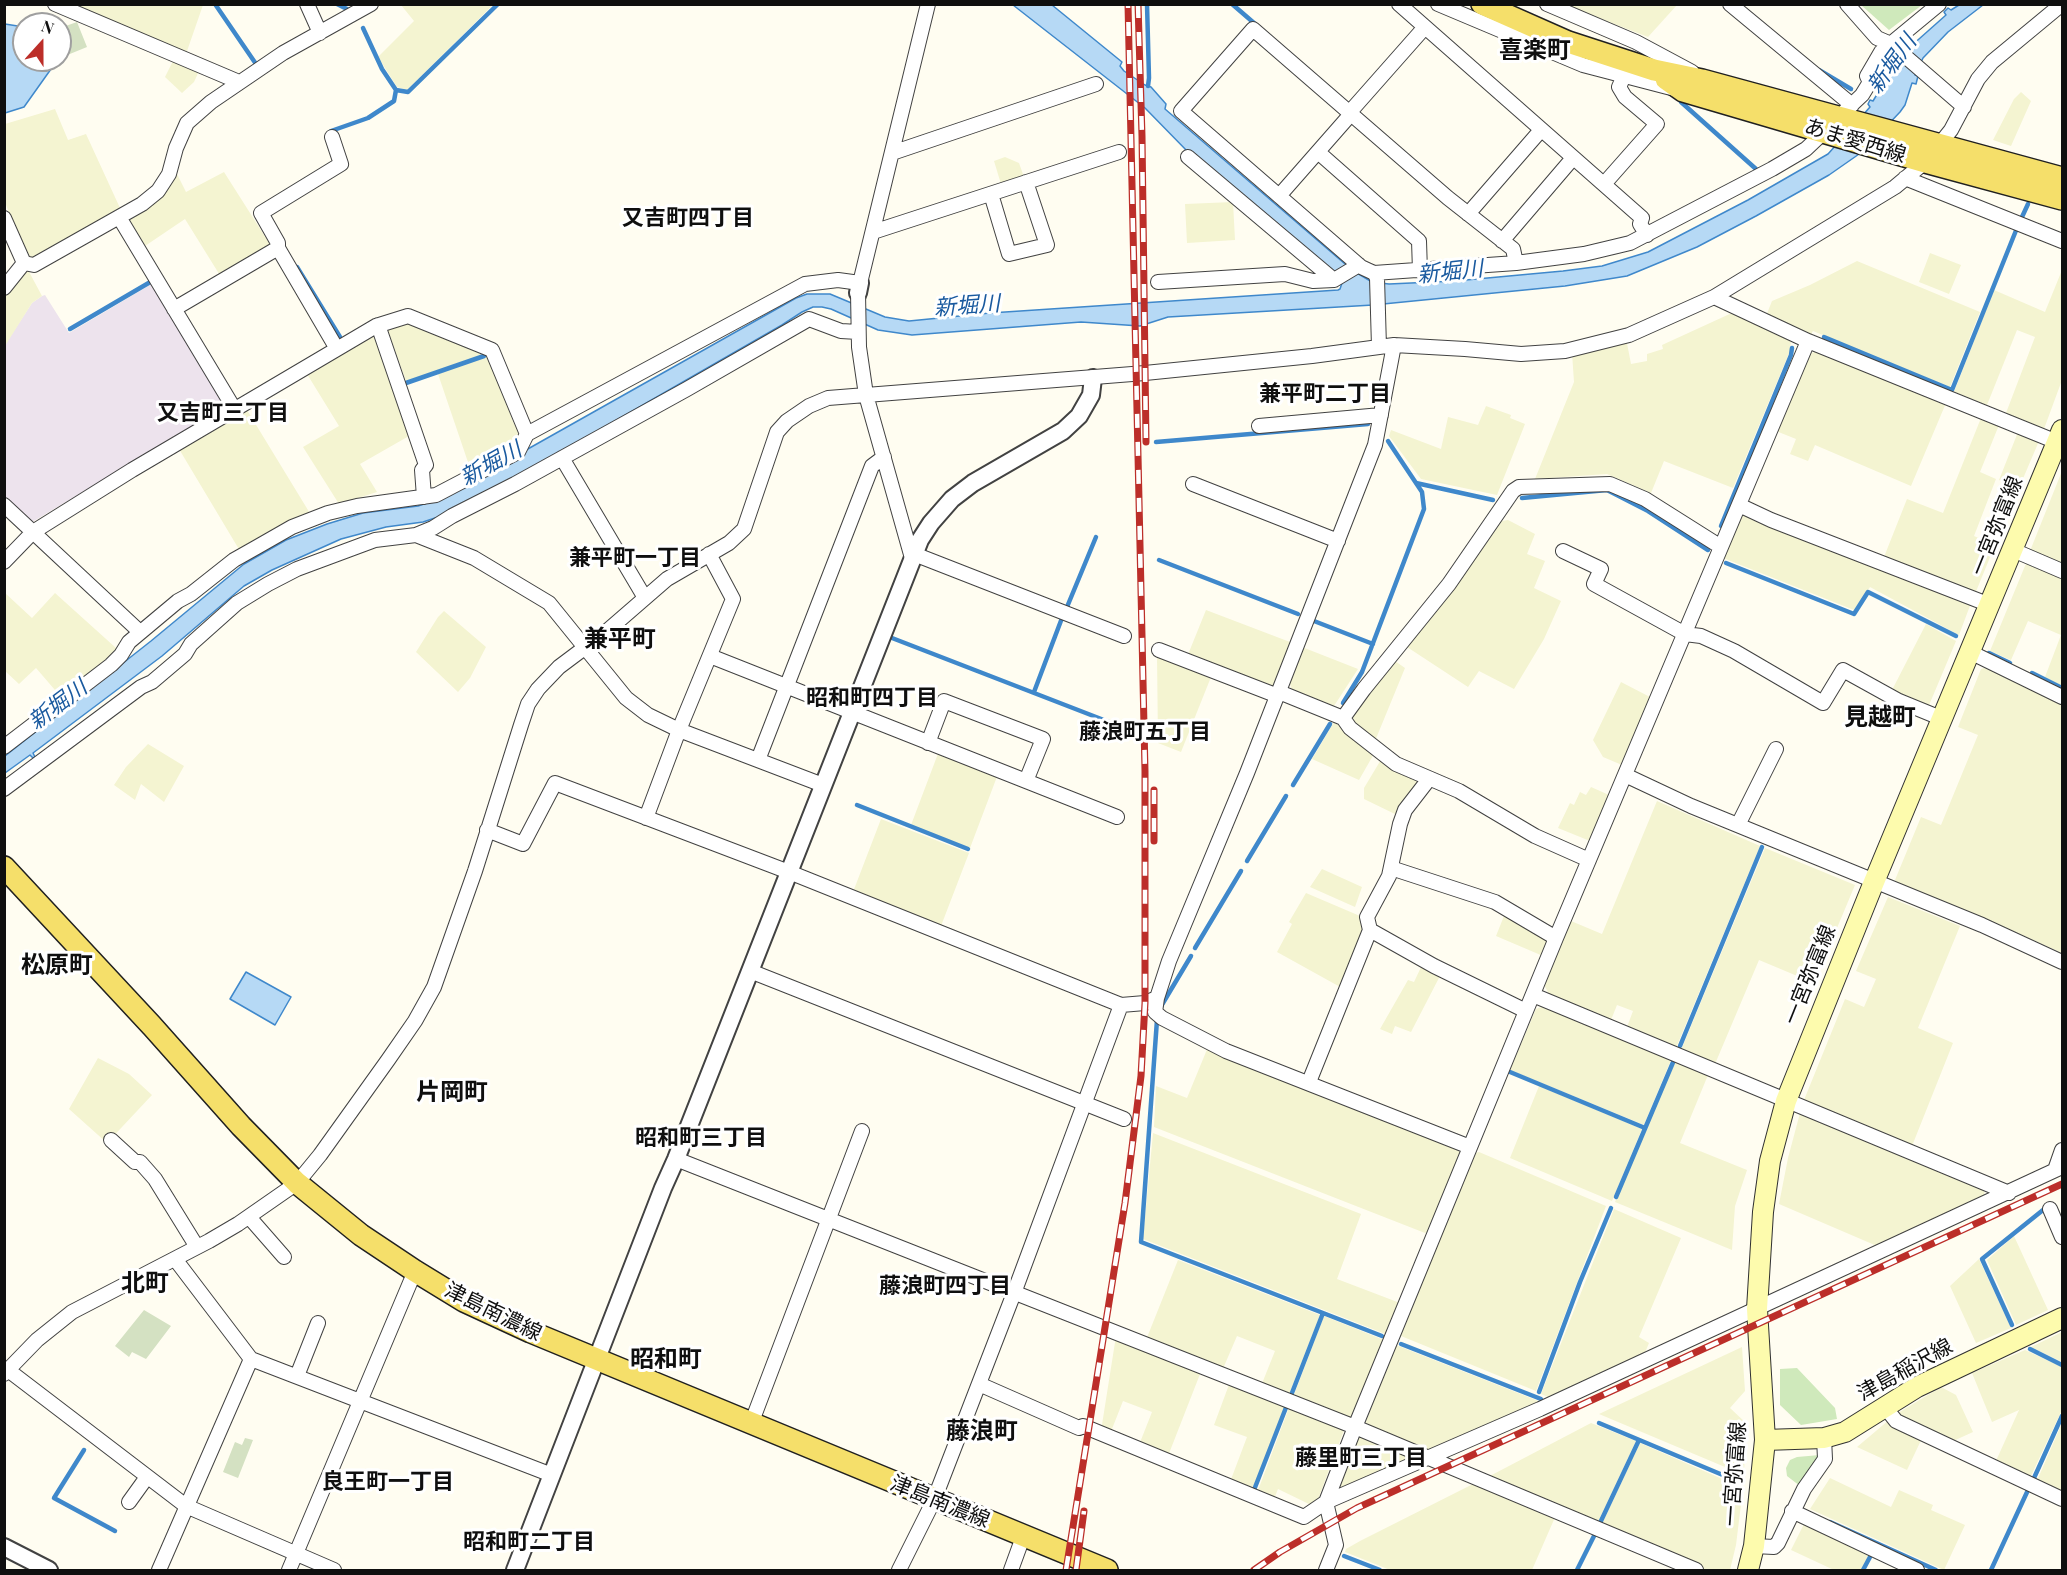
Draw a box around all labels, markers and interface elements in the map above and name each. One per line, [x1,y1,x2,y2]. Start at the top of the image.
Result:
north arrow [12,12,72,72]
text: N [39,15,57,38]
water label: 新堀川 [1862,30,1922,98]
district label: 喜楽町 [1499,37,1571,65]
street label: あま愛西線 [1801,114,1909,168]
district label: 又吉町四丁目 [622,205,754,231]
water label: 新堀川 [1416,255,1484,289]
water label: 新堀川 [933,291,1001,321]
district label: 兼平町二丁目 [1259,381,1391,407]
district label: 又吉町三丁目 [157,400,289,426]
water label: 新堀川 [456,436,526,492]
street label: 一宮弥富線 [1966,473,2028,579]
district label: 兼平町一丁目 [569,545,701,571]
district label: 兼平町 [584,626,656,654]
water label: 新堀川 [24,675,92,735]
district label: 昭和町四丁目 [806,685,938,711]
district label: 見越町 [1844,704,1916,732]
district label: 藤浪町五丁目 [1079,719,1211,745]
street label: 一宮弥富線 [1779,922,1841,1028]
district label: 松原町 [21,952,93,980]
district label: 片岡町 [416,1079,488,1107]
district label: 昭和町三丁目 [635,1125,767,1151]
district label: 北町 [121,1270,169,1298]
district label: 藤浪町四丁目 [879,1273,1011,1299]
street label: 津島南濃線 [440,1278,546,1346]
street label: 津島稲沢線 [1853,1334,1957,1406]
district label: 昭和町 [630,1346,702,1374]
district label: 藤浪町 [946,1418,1018,1446]
street label: 一宮弥富線 [1719,1421,1751,1527]
district label: 藤里町三丁目 [1295,1445,1427,1471]
district label: 良王町一丁目 [322,1469,454,1495]
street label: 津島南濃線 [887,1471,993,1533]
district label: 昭和町二丁目 [463,1529,595,1555]

